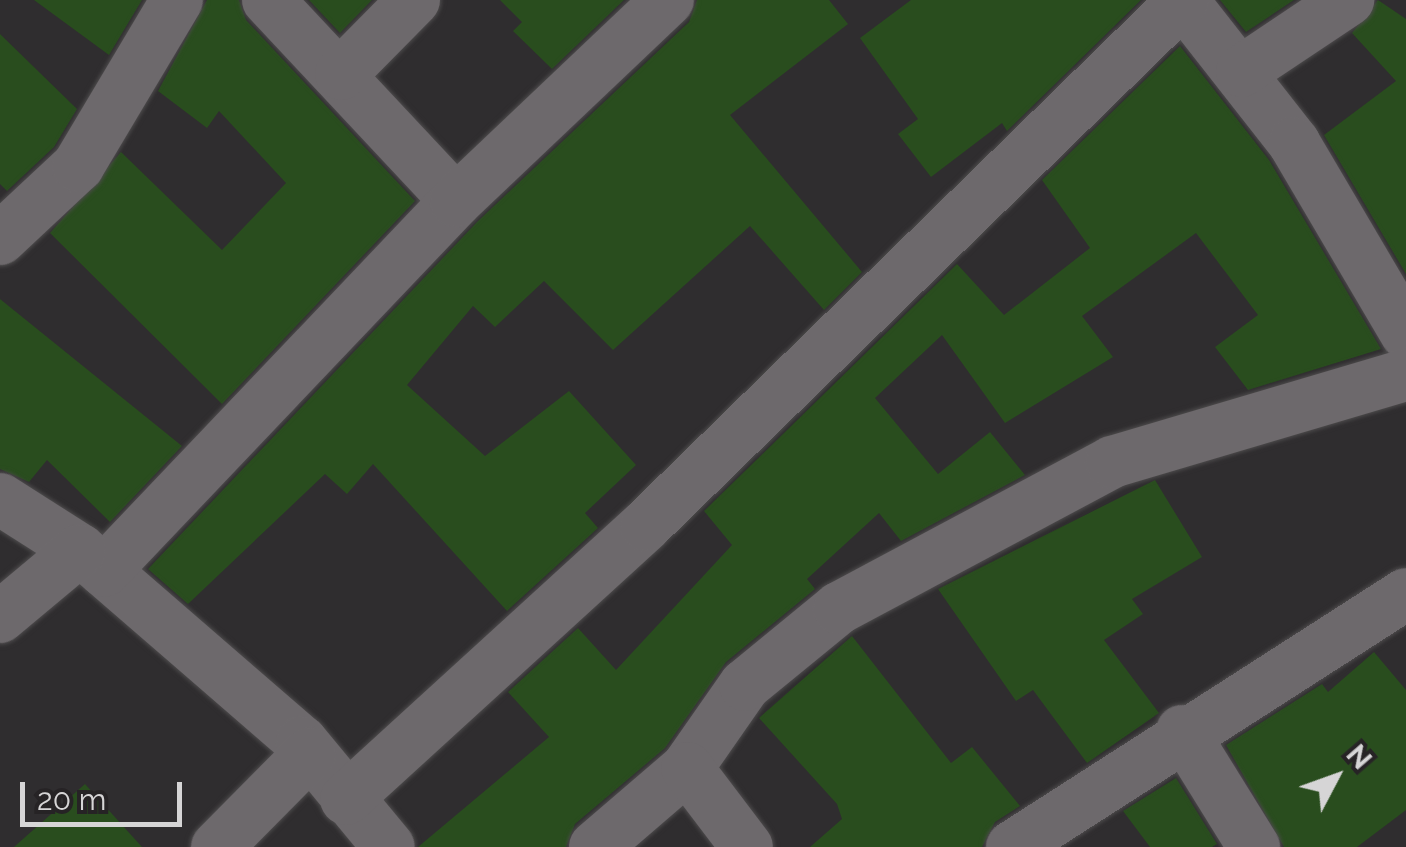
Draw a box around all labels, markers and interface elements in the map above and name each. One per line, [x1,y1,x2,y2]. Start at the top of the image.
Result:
north arrow [1286,727,1386,827]
text: N [1340,738,1378,776]
scale bar [25,762,188,824]
text: 20 m [37,782,106,817]

